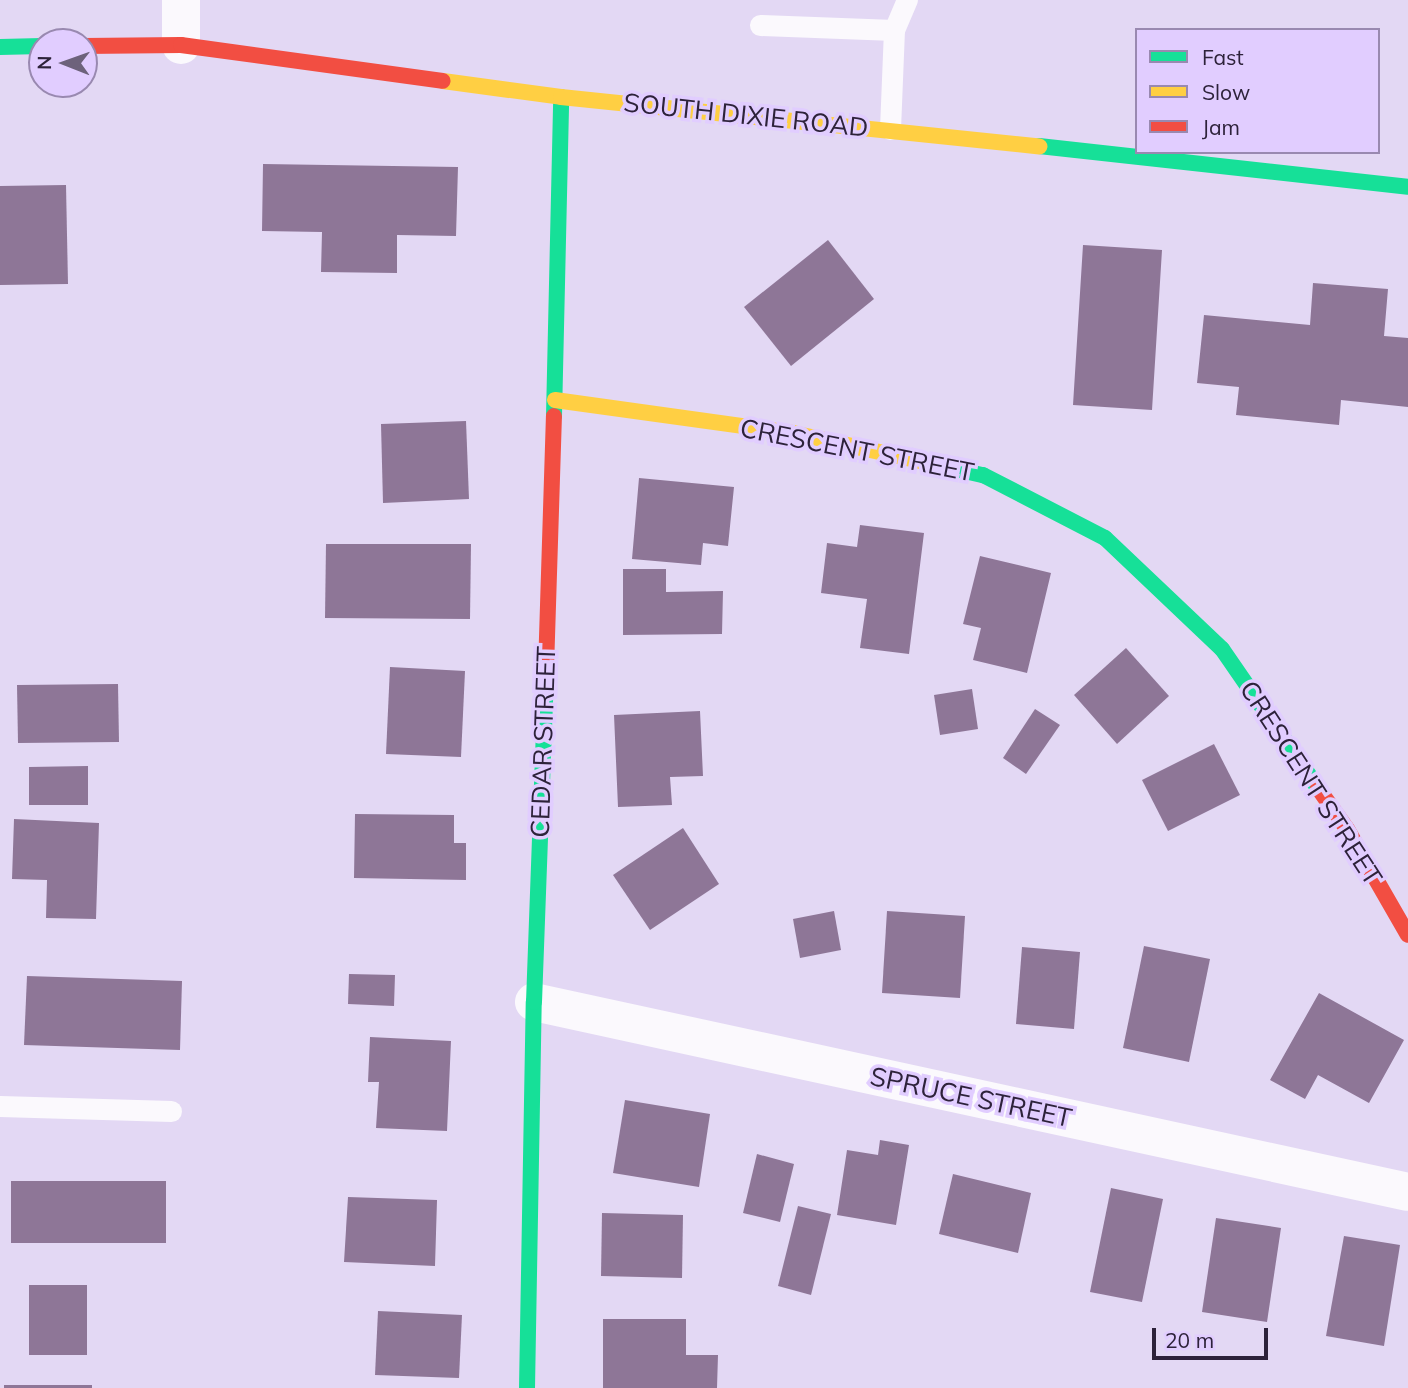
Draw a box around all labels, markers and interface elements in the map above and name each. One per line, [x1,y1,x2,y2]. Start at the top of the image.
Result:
north arrow [28,28,98,98]
legend [1135,28,1380,154]
text: Fast [1202,44,1244,70]
text: N [32,55,56,70]
text: Slow [1202,79,1250,105]
street label: SOUTH DIXIE ROAD [622,87,870,143]
text: Jam [1202,114,1240,140]
street label: CRESCENT STREET [737,412,977,488]
street label: CEDAR STREET [524,646,562,838]
street label: CRESCENT STREET [1233,675,1389,891]
street label: SPRUCE STREET [867,1060,1075,1134]
scale bar [1156,1314,1272,1358]
text: 20 m [1165,1327,1214,1353]

